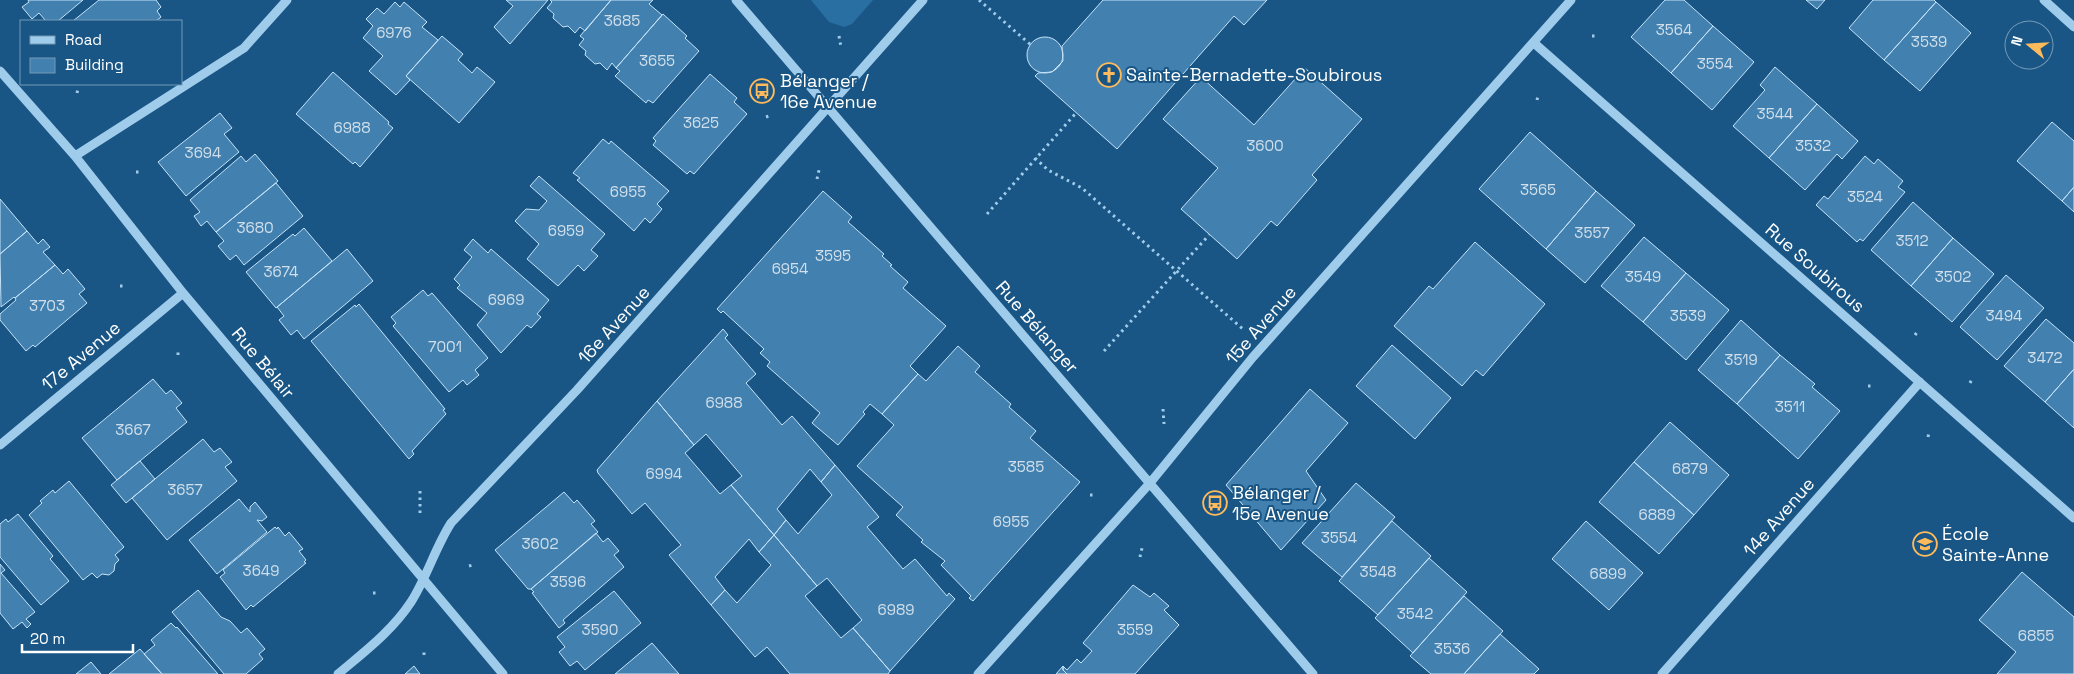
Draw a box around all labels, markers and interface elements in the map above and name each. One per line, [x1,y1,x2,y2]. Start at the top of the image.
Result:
house number: 3685 [604,11,640,30]
legend [20,20,182,85]
house number: 3564 [1656,20,1692,39]
north arrow [2004,20,2054,70]
house number: 6976 [376,23,412,42]
text: Road [65,30,102,49]
house number: 3539 [1911,32,1947,51]
text: N [2007,34,2027,48]
house number: 3655 [639,51,675,70]
house number: 3554 [1697,54,1733,73]
text: Building [65,55,124,74]
church icon: Sainte-Bernadette-Soubirous [1096,62,1122,88]
place label: Sainte-Bernadette-Soubirous [1126,63,1382,86]
place label: Bélanger / 16e Avenue [780,69,877,113]
bus stop icon: Bélanger / 16e Avenue [749,78,775,104]
house number: 3544 [1757,104,1793,123]
house number: 3625 [683,113,719,132]
house number: 6988 [333,118,371,137]
house number: 3600 [1246,136,1284,155]
house number: 3532 [1795,136,1831,155]
house number: 3694 [185,143,221,162]
house number: 3565 [1520,180,1556,199]
house number: 6955 [610,182,646,201]
house number: 3524 [1847,187,1883,206]
house number: 3680 [236,218,274,237]
street label: Rue Soubirous [1761,218,1870,317]
house number: 6959 [548,221,584,240]
house number: 3557 [1574,223,1610,242]
house number: 3512 [1895,231,1929,250]
house number: 3595 [815,246,851,265]
house number: 6954 [772,259,808,278]
house number: 3674 [264,262,298,281]
house number: 3549 [1625,267,1661,286]
house number: 3502 [1935,267,1971,286]
street label: Rue Bélanger [991,276,1084,378]
street label: 16e Avenue [573,281,655,368]
street label: 15e Avenue [1220,281,1301,369]
house number: 6969 [488,290,524,309]
house number: 3703 [29,296,65,315]
house number: 3539 [1670,306,1706,325]
house number: 3494 [1986,306,2023,325]
street label: 17e Avenue [36,316,125,395]
street label: Rue Bélair [227,322,300,403]
house number: 7001 [428,337,462,356]
house number: 3472 [2027,348,2063,367]
house number: 3519 [1724,350,1758,369]
house number: 6988 [705,393,743,412]
house number: 3511 [1775,397,1805,416]
house number: 3667 [115,420,151,439]
house number: 3585 [1008,457,1044,476]
house number: 6879 [1672,459,1708,478]
house number: 6994 [646,464,682,483]
street label: 14e Avenue [1738,472,1819,561]
house number: 3657 [167,480,203,499]
place label: Bélanger / 15e Avenue [1232,481,1329,525]
bus stop icon: Bélanger / 15e Avenue [1202,490,1228,516]
house number: 6889 [1638,505,1676,524]
house number: 6955 [993,512,1029,531]
place label: École Sainte-Anne [1942,522,2049,566]
house number: 3554 [1321,528,1357,547]
school or university icon: École Sainte-Anne [1912,531,1938,557]
house number: 3602 [522,534,558,553]
house number: 3649 [243,561,279,580]
house number: 3548 [1360,562,1396,581]
house number: 6899 [1590,564,1626,583]
house number: 3596 [550,572,586,591]
house number: 6989 [878,600,914,619]
house number: 3542 [1397,604,1433,623]
house number: 3590 [582,620,618,639]
house number: 3559 [1117,620,1153,639]
scale bar [22,622,134,654]
house number: 6855 [2018,626,2054,645]
text: 20 m [30,629,65,648]
house number: 3536 [1434,639,1470,658]

